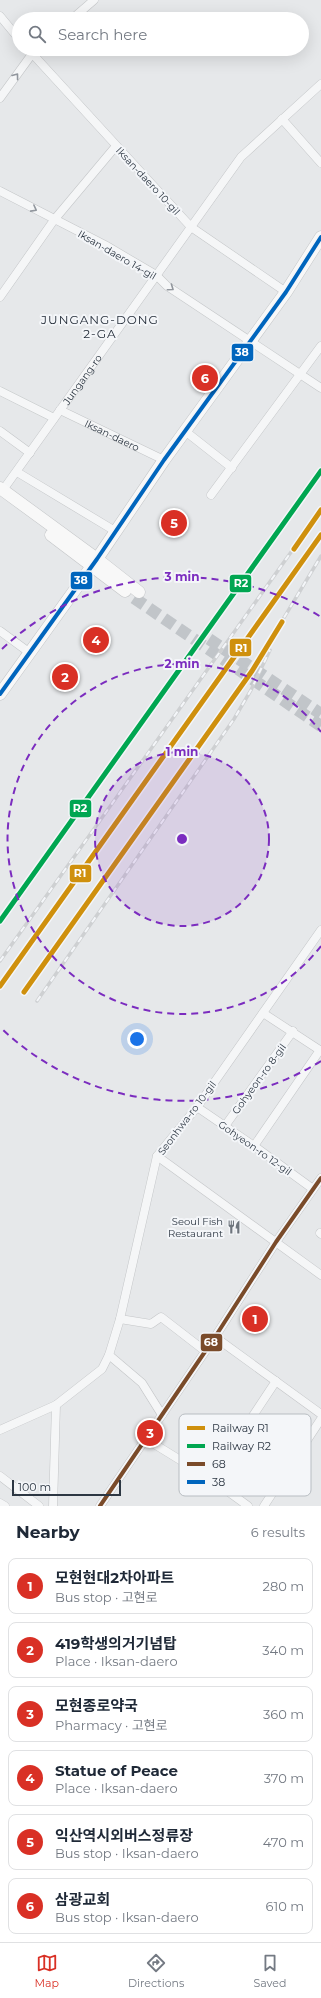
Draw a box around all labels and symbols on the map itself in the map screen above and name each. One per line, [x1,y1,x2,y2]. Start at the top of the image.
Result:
one-way arrow [11,73,19,80]
street label: Iksan-daero 10-gil [113,144,183,218]
one-way arrow [30,205,38,212]
street label: Iksan-daero 14-gil [76,227,158,283]
one-way arrow [166,283,173,290]
district label: JUNGANG-DONG 2-GA [40,312,159,341]
line badge: 38 [231,343,254,362]
text: 38 [234,345,249,359]
street label: Jungang-ro [59,352,104,408]
pin: 6 [192,363,218,393]
street label: Iksan-daero [83,416,142,454]
pin: 5 [161,508,187,538]
text: 3 min [164,569,200,584]
line badge: 38 [70,571,93,590]
text: 38 [73,573,88,587]
line badge: R2 [229,574,252,593]
text: R2 [234,576,249,590]
pin: 4 [83,625,109,655]
line badge: R1 [229,638,252,657]
text: R1 [235,641,247,655]
text: 2 min [165,656,199,671]
pin: 2 [52,662,78,692]
text: 1 min [166,744,198,759]
line badge: R2 [69,799,92,818]
text: R2 [73,801,88,815]
centre of rings [175,832,189,846]
line badge: R1 [69,864,92,883]
text: R1 [74,866,86,880]
your location [127,1029,147,1049]
street label: Gohyeon-ro 8-gil [229,1041,289,1117]
street label: Seonhwa-ro 10-gil [155,1078,219,1158]
street label: Gohyeon-ro 12-gil [216,1118,294,1178]
place label: Seoul Fish Restaurant [168,1215,223,1240]
restaurant icon: Seoul Fish Restaurant [226,1219,242,1235]
pin: 1 [242,1304,268,1334]
line badge: 68 [200,1333,223,1352]
text: 68 [204,1335,218,1349]
legend [179,1414,311,1496]
pin: 3 [137,1418,163,1448]
text: Railway R1 [212,1421,269,1435]
text: Railway R2 [212,1439,271,1453]
text: 68 [212,1457,226,1471]
text: 38 [212,1475,225,1489]
scale bar [12,1478,121,1497]

